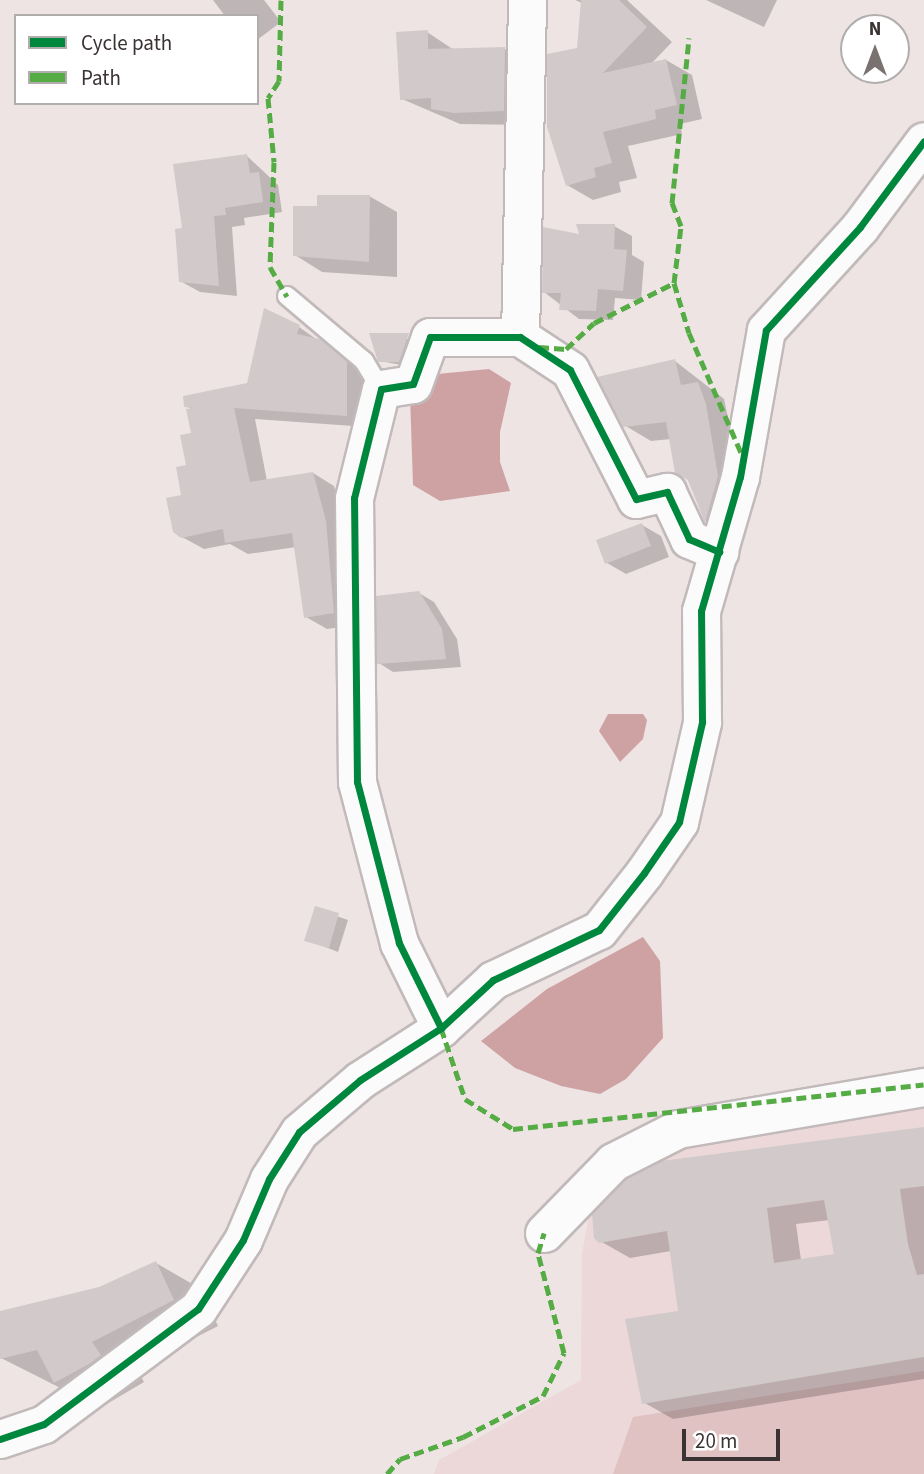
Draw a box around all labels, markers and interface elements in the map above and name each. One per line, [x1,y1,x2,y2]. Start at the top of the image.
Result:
legend [14,14,259,105]
north arrow [840,14,910,84]
text: N [869,16,881,43]
text: Cycle path [81,28,172,58]
text: Path [81,63,121,93]
scale bar [686,1414,784,1458]
text: 20 m [695,1426,737,1456]

